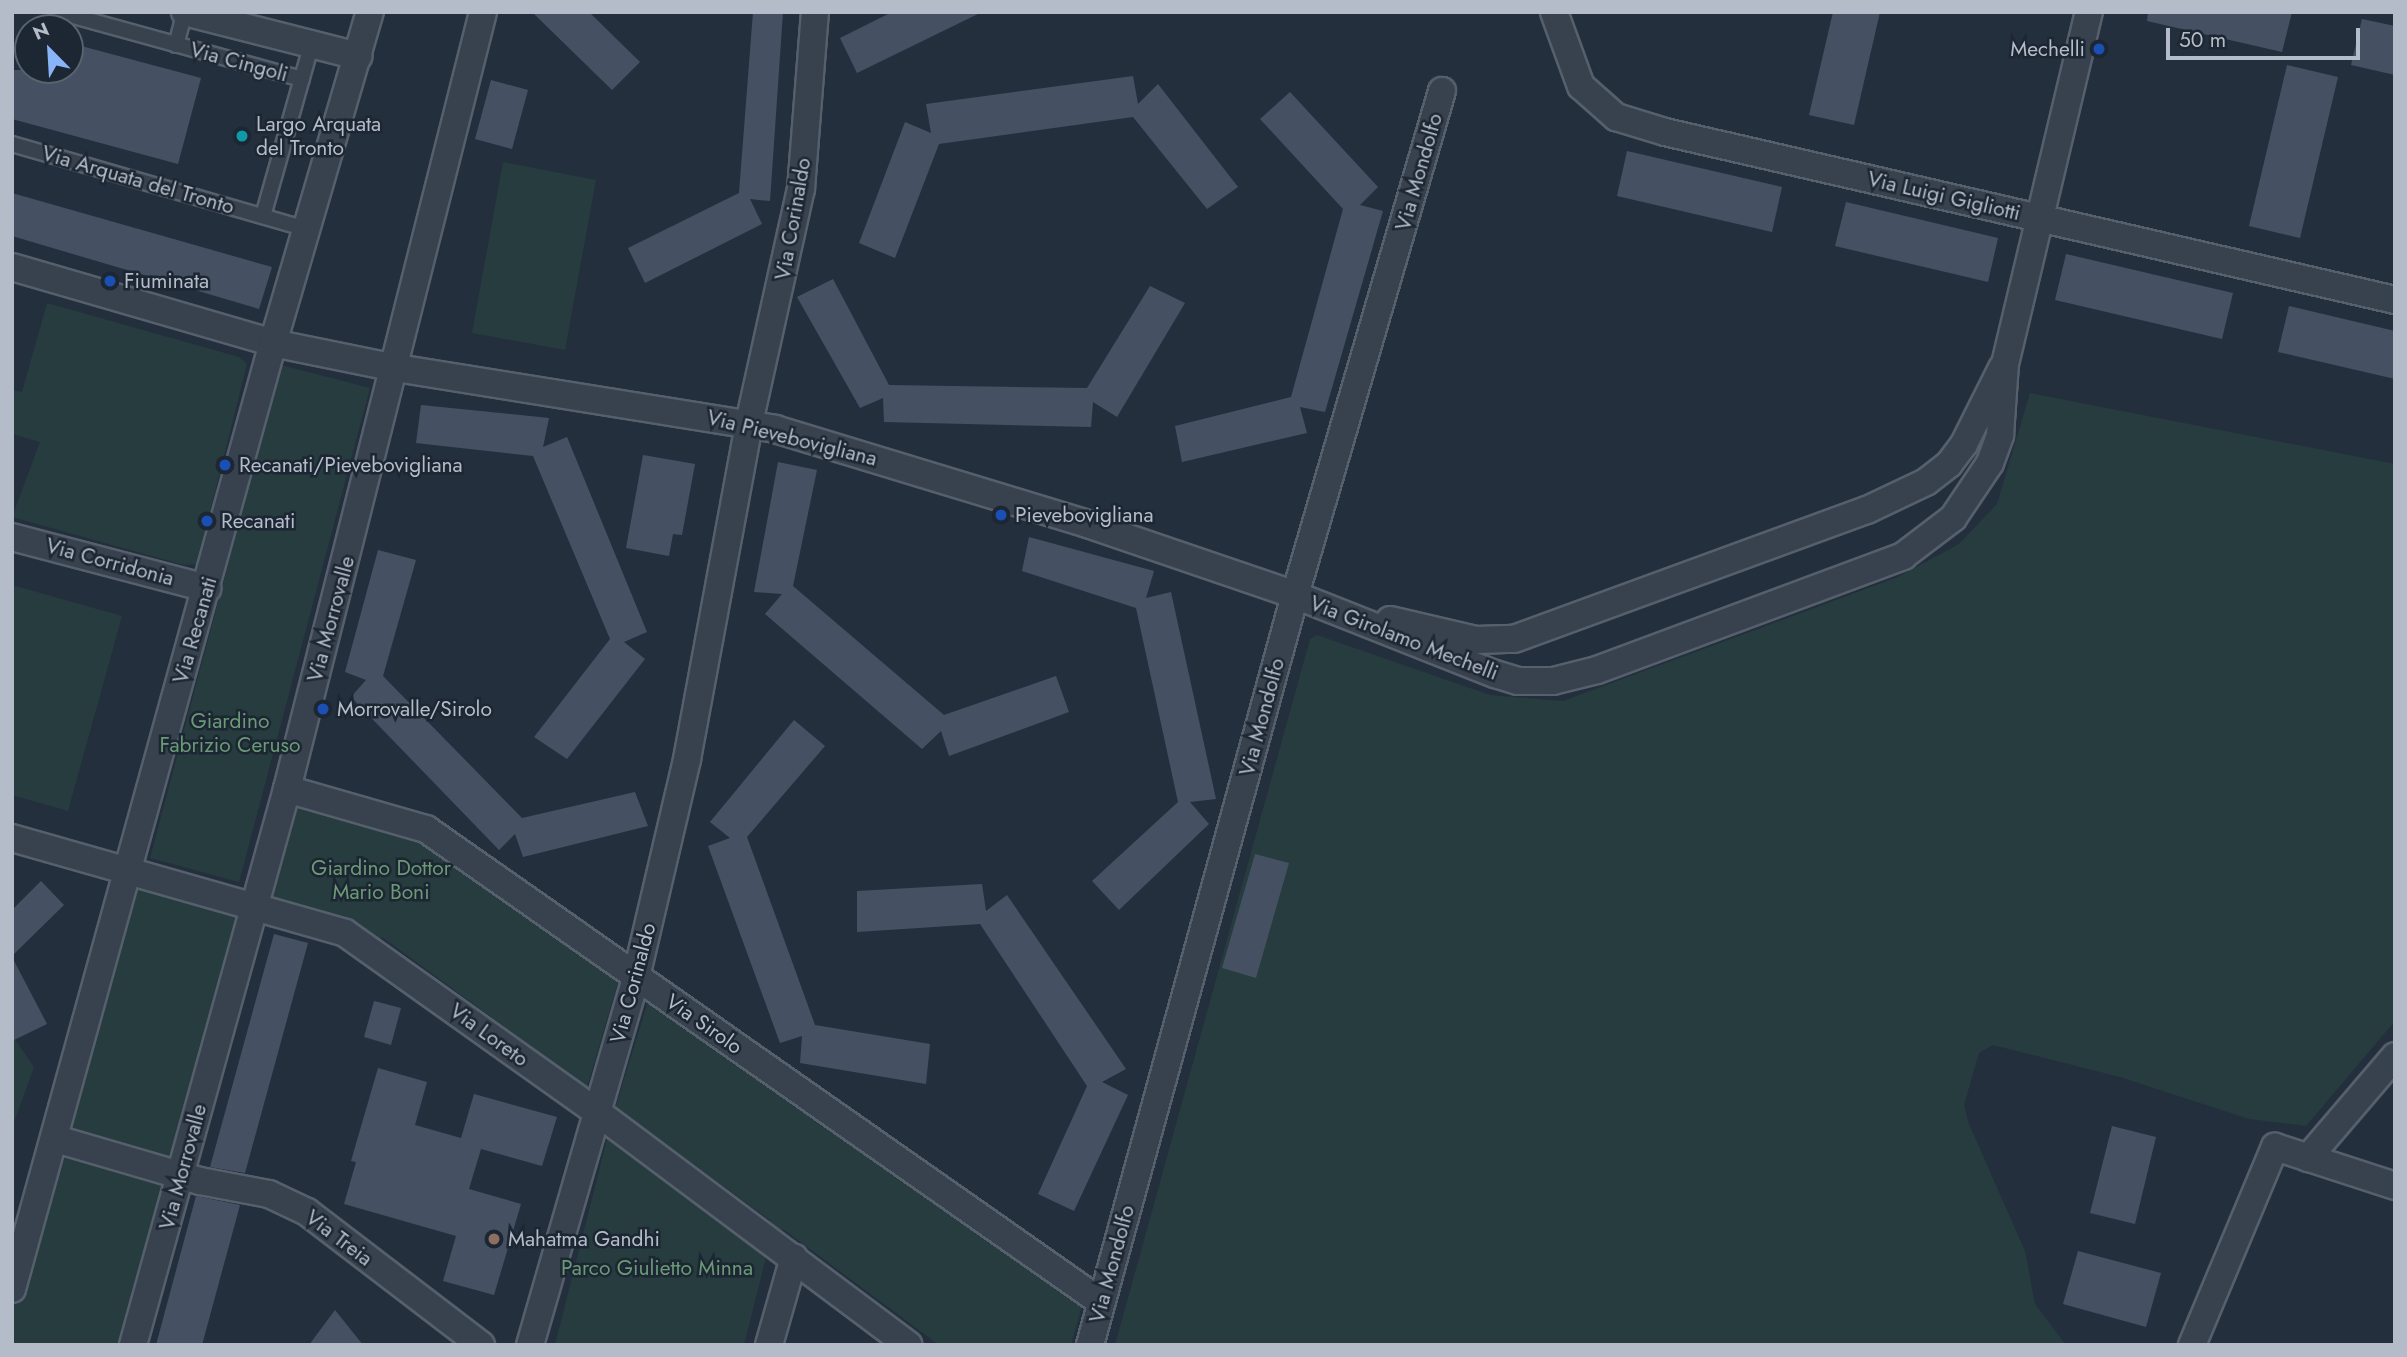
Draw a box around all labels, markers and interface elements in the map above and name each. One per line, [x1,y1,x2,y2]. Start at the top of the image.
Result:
north arrow [14,14,84,84]
scale bar [2169,14,2363,58]
text: N [29,16,53,47]
text: 50 m [2179,25,2226,55]
place label: Mechelli [2010,36,2085,62]
street label: Via Cingoli [187,37,291,87]
marker: Mechelli [2091,41,2107,57]
street label: Via Mondolfo [1390,110,1448,234]
place label: Largo Arquata del Tronto [256,111,381,161]
marker: Largo Arquata del Tronto [234,128,250,144]
street label: Via Arquata del Tronto [39,140,237,220]
street label: Via Corinaldo [770,156,816,282]
street label: Via Luigi Gigliotti [1865,166,2023,226]
place label: Fiuminata [124,268,209,294]
marker: Fiuminata [102,273,118,289]
street label: Via Pievebovigliana [704,405,880,471]
place label: Recanati/Pievebovigliana [239,452,463,478]
marker: Recanati/Pievebovigliana [217,457,233,473]
place label: Pievebovigliana [1015,502,1154,528]
marker: Pievebovigliana [993,507,1009,523]
place label: Recanati [221,508,295,534]
marker: Recanati [199,513,215,529]
street label: Via Corridonia [43,533,177,591]
street label: Via Morrovalle [302,553,360,685]
street label: Via Recanati [168,574,222,686]
street label: Via Girolamo Mechelli [1306,590,1502,686]
street label: Via Mondolfo [1234,655,1290,779]
place label: Morrovalle/Sirolo [337,696,492,722]
marker: Morrovalle/Sirolo [315,701,331,717]
park label: Giardino Fabrizio Ceruso [160,708,300,758]
park label: Giardino Dottor Mario Boni [311,855,451,905]
street label: Via Corinaldo [605,920,661,1046]
street label: Via Sirolo [661,989,747,1059]
street label: Via Loreto [445,998,533,1072]
street label: Via Morrovalle [154,1101,212,1233]
street label: Via Mondolfo [1084,1202,1140,1326]
street label: Via Treia [301,1205,377,1271]
place label: Mahatma Gandhi [508,1226,660,1252]
marker: Mahatma Gandhi [486,1231,502,1247]
park label: Parco Giulietto Minna [561,1255,753,1281]

